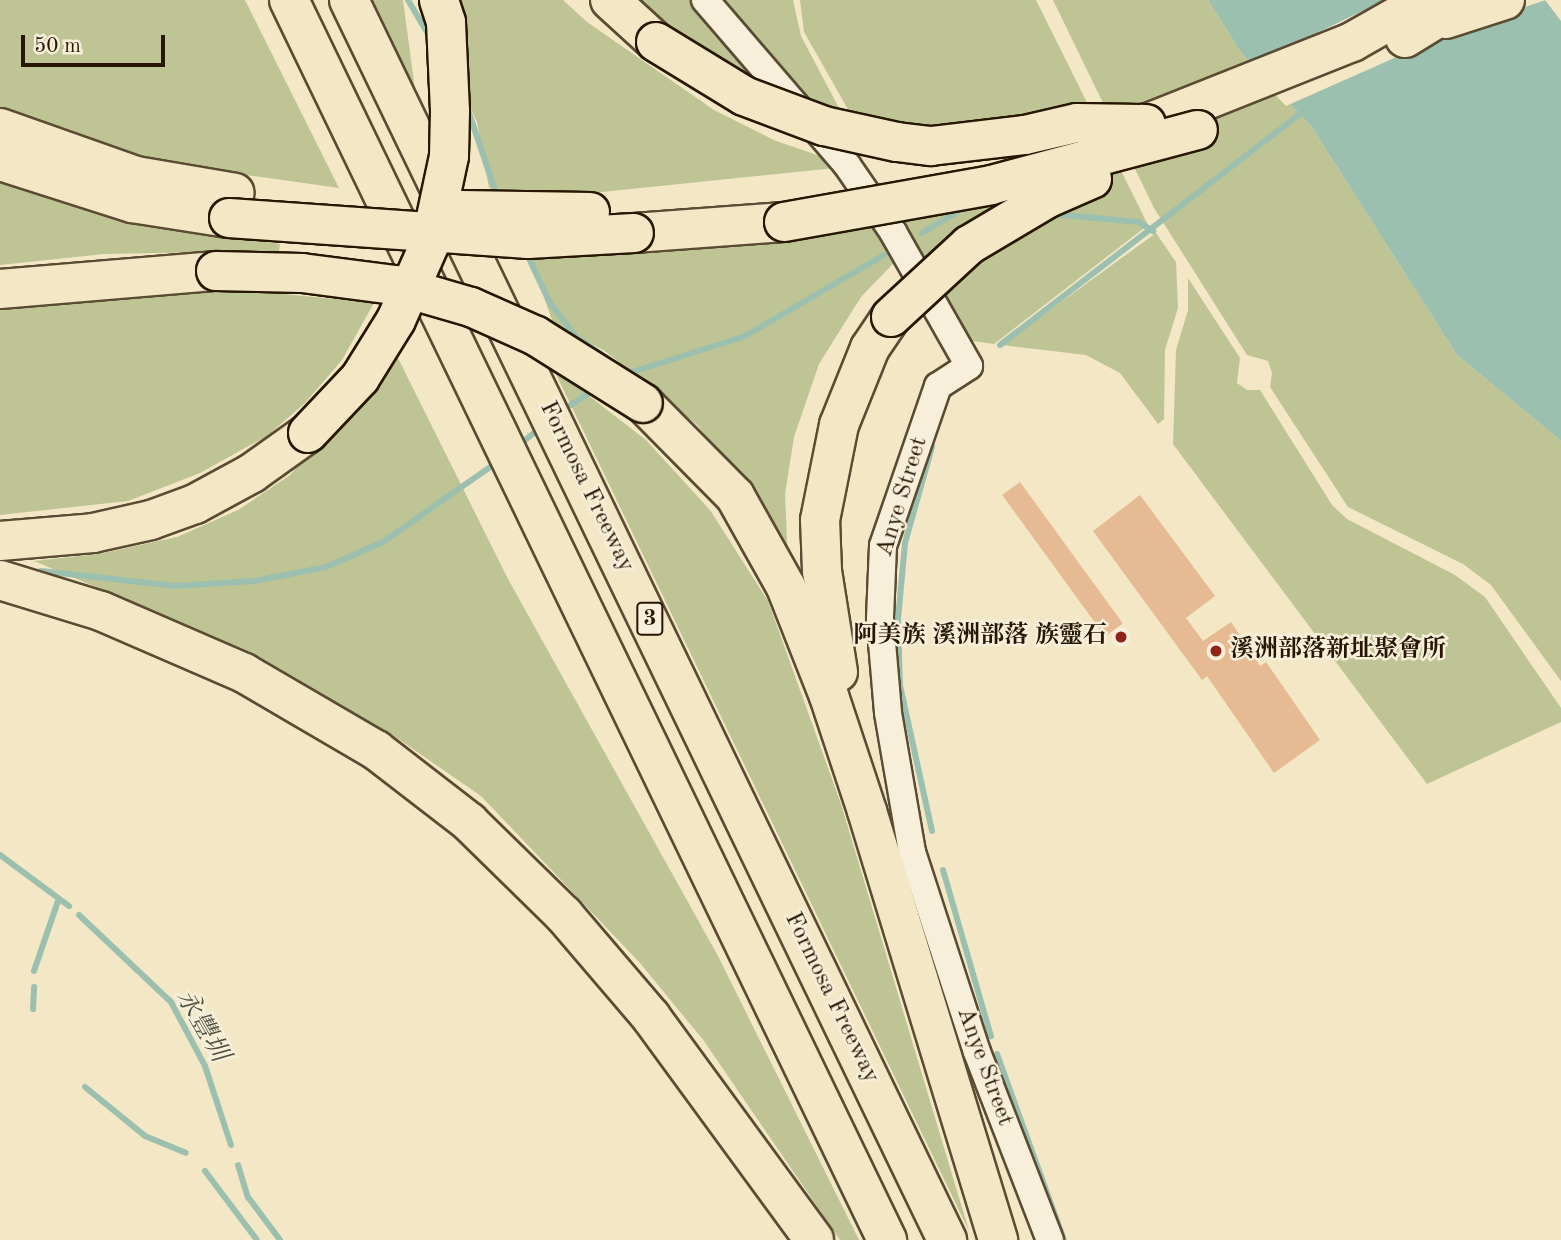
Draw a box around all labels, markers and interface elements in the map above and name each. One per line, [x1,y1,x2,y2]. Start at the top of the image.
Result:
scale bar [24,21,168,65]
text: 50 m [34,36,81,57]
street label: Formosa Freeway [532,397,640,577]
street label: Anye Street [871,433,935,561]
road number: 3 [636,600,664,638]
place label: 阿美族 溪洲部落 族靈石 [854,623,1107,651]
marker: 阿美族 溪洲部落 族靈石 [1113,629,1129,645]
place label: 溪洲部落新址聚會所 [1230,637,1446,665]
marker: 溪洲部落新址聚會所 [1208,643,1224,659]
street label: Formosa Freeway [777,908,885,1088]
water label: 永豐圳 [168,984,234,1068]
street label: Anye Street [949,1004,1019,1130]

